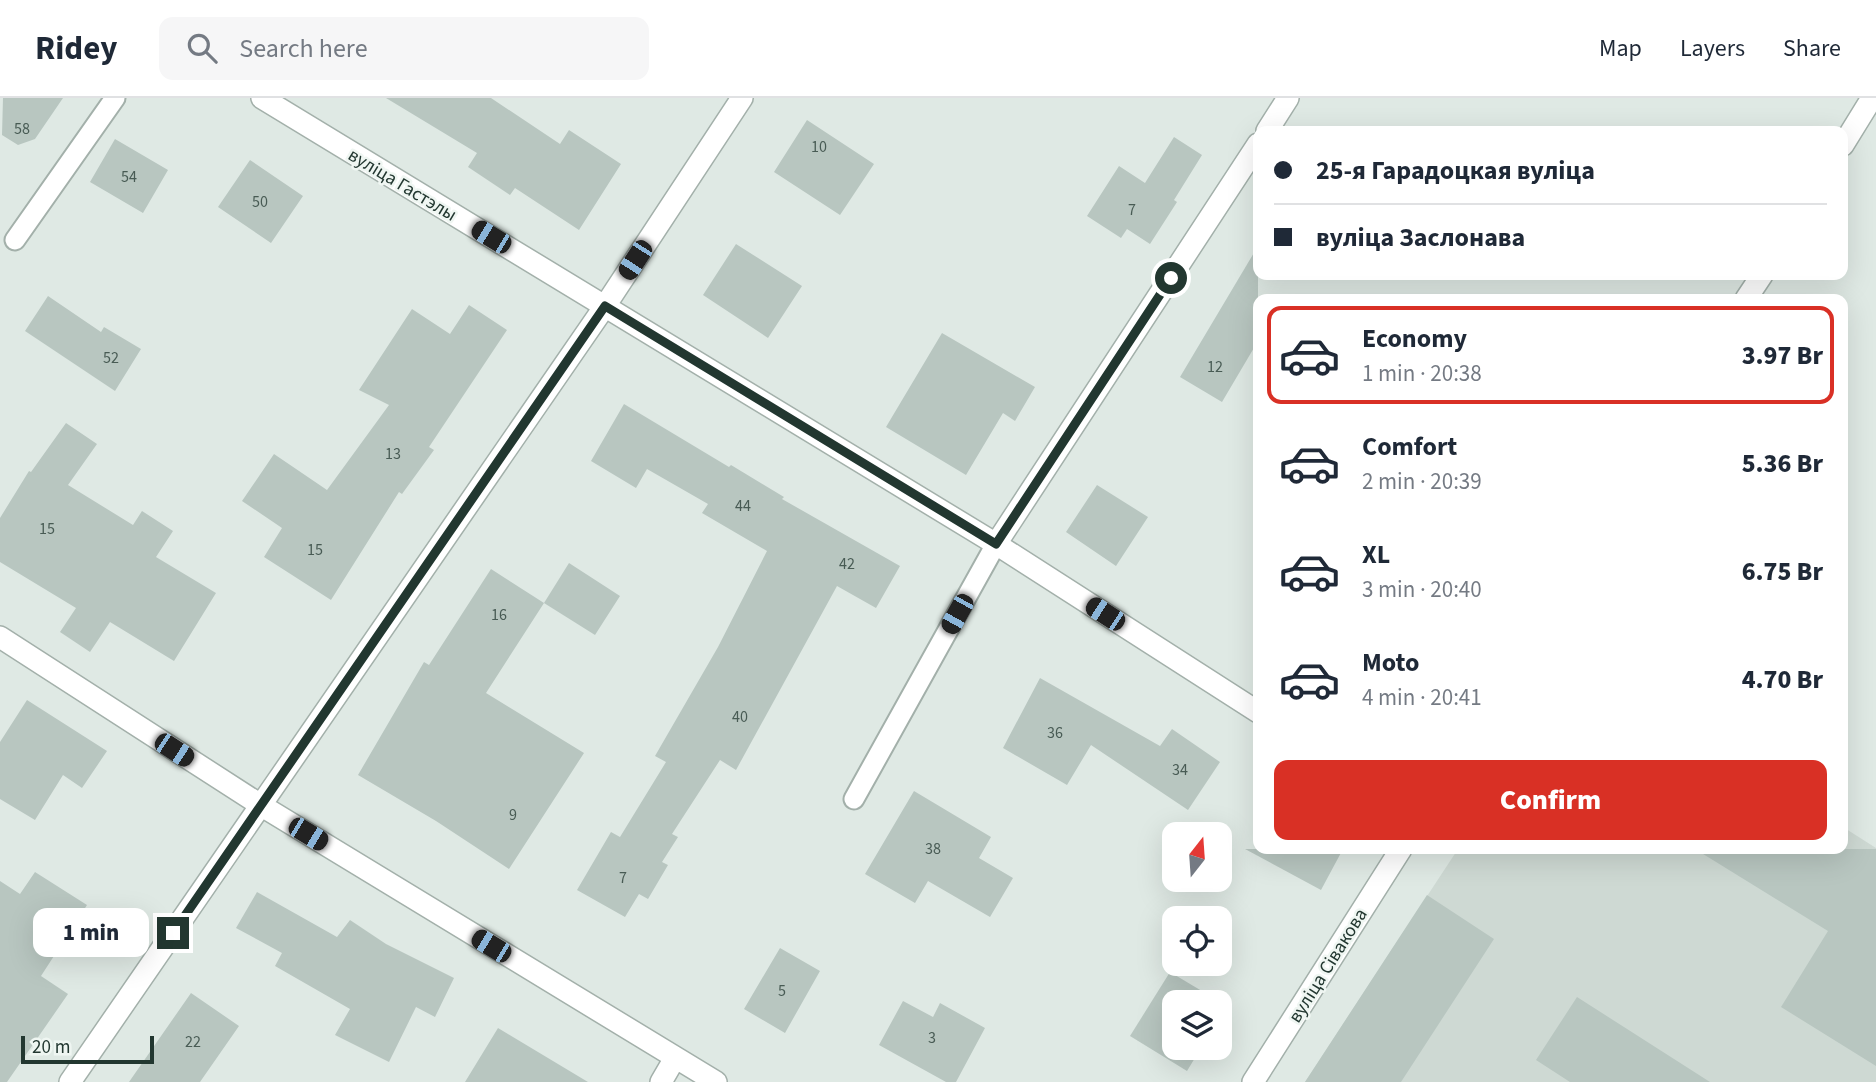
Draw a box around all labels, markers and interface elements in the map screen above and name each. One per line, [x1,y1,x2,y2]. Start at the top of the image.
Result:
search box [159,17,649,80]
text: Ridey [35,25,117,72]
icon: search [183,29,221,67]
text: Search here [239,30,368,67]
text: Map [1599,31,1642,66]
text: Layers [1680,31,1745,66]
text: Share [1783,31,1841,66]
house number: 58 [14,118,30,140]
house number: 10 [811,136,827,158]
street label: вуліца Гастэлы [343,142,462,229]
text: 25-я Гарадоцкая вуліца [1316,152,1595,189]
house number: 54 [121,166,137,188]
house number: 50 [252,191,268,213]
house number: 7 [1128,199,1136,221]
car [468,217,515,257]
text: вуліца Заслонава [1316,219,1525,256]
car [615,237,656,283]
route start [1155,262,1187,294]
text: Economy [1362,320,1467,357]
icon: car [1278,324,1341,387]
text: 3.97 Br [1742,337,1823,374]
house number: 52 [103,347,119,369]
house number: 12 [1207,356,1223,378]
text: 1 min · 20:38 [1362,357,1482,390]
text: Comfort [1362,428,1457,465]
icon: car [1278,432,1341,495]
house number: 13 [385,443,401,465]
text: 5.36 Br [1742,445,1823,482]
text: 2 min · 20:39 [1362,465,1482,498]
house number: 44 [735,495,751,517]
house number: 15 [39,518,55,540]
text: XL [1362,536,1390,573]
house number: 15 [307,539,323,561]
icon: car [1278,540,1341,603]
house number: 42 [839,553,855,575]
text: 6.75 Br [1742,553,1823,590]
text: 3 min · 20:40 [1362,573,1482,606]
car [938,591,977,637]
car [1082,594,1129,634]
house number: 16 [491,604,507,626]
text: Moto [1362,644,1419,681]
icon: car [1278,648,1341,711]
text: 4.70 Br [1742,661,1823,698]
text: 4 min · 20:41 [1362,681,1482,714]
house number: 40 [732,706,748,728]
house number: 36 [1047,722,1063,744]
car [151,730,198,770]
house number: 34 [1172,759,1188,781]
button: Confirm [1274,760,1827,840]
house number: 9 [509,804,517,826]
car [285,814,332,854]
north arrow [1162,822,1232,892]
map controls [1162,822,1232,1060]
house number: 38 [925,838,941,860]
house number: 7 [619,867,627,889]
street label: вуліца Сівакова [1282,903,1374,1028]
button: locate [1162,906,1232,976]
callout: 1 min [33,908,148,958]
text: 1 min [63,916,119,949]
route end [157,917,189,949]
car [468,926,515,966]
house number: 5 [778,980,786,1002]
button: layers [1162,990,1232,1060]
house number: 3 [928,1027,936,1049]
house number: 22 [185,1031,201,1053]
scale bar [21,1033,154,1065]
text: 20 m [32,1034,70,1061]

